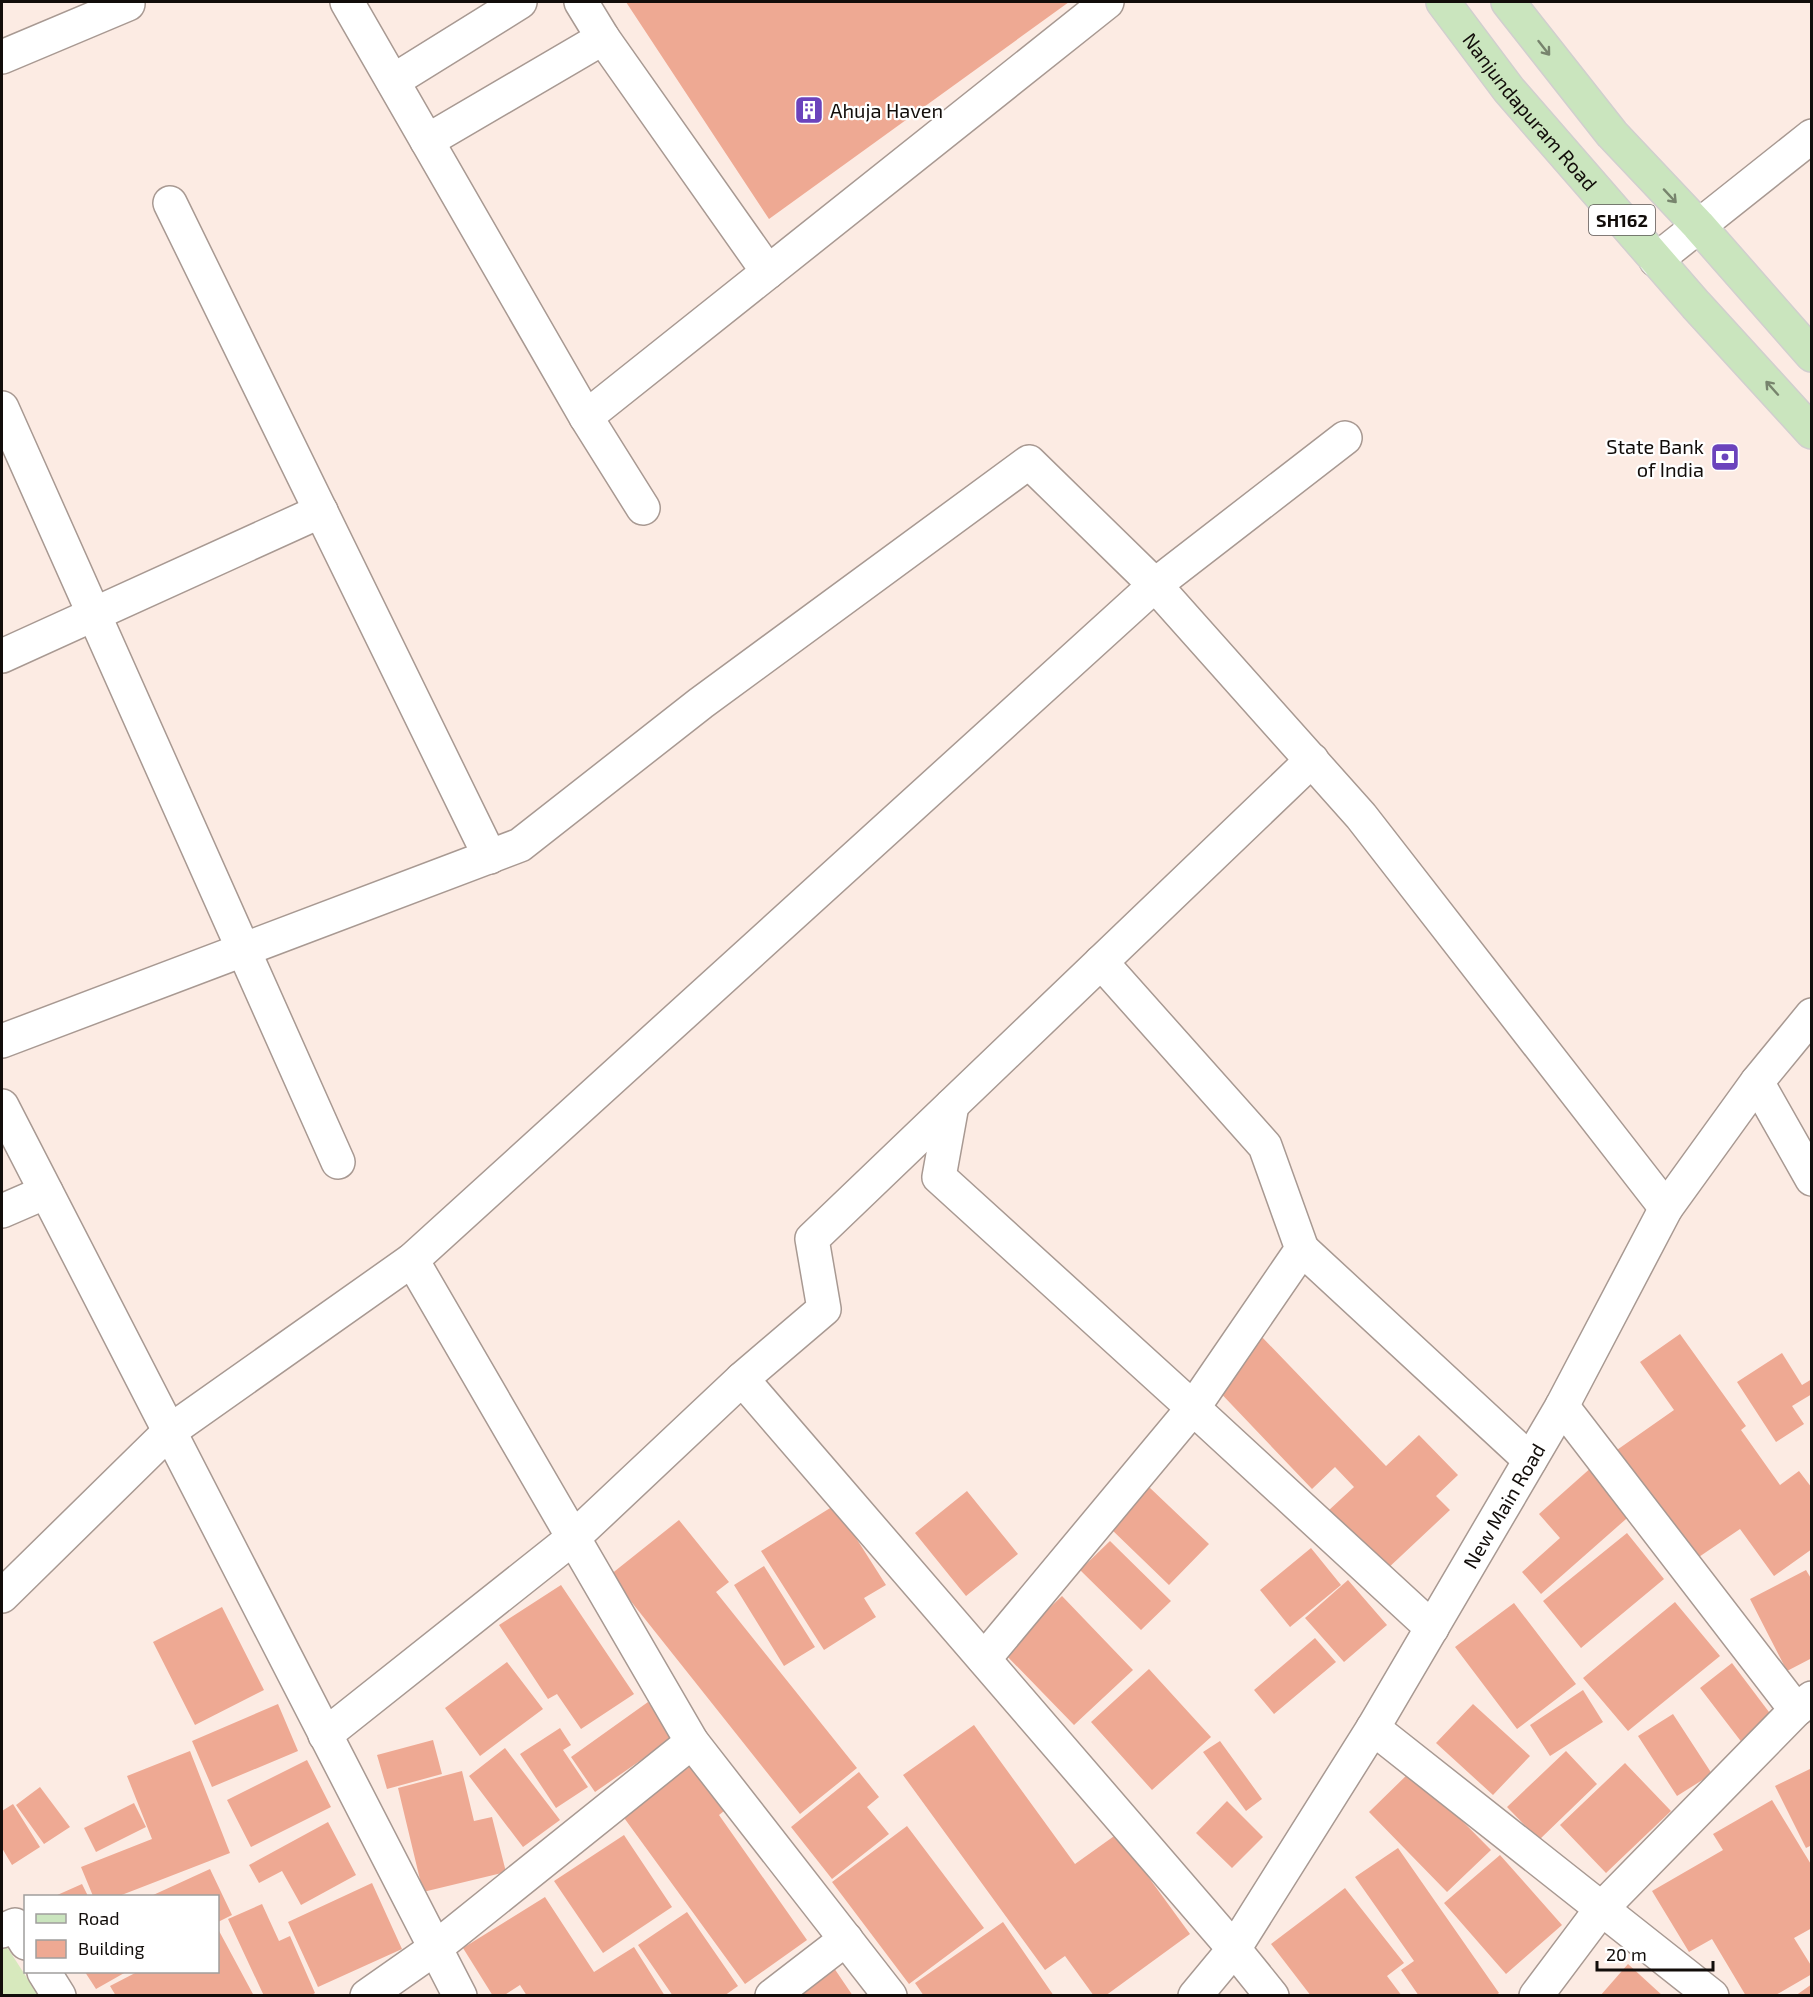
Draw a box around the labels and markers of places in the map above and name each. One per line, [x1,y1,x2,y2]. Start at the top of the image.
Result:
building icon: Ahuja Haven [793,94,825,126]
place label: Ahuja Haven [830,98,943,122]
place label: State Bank of India [1606,434,1704,481]
bank icon: State Bank of India [1709,441,1741,473]

